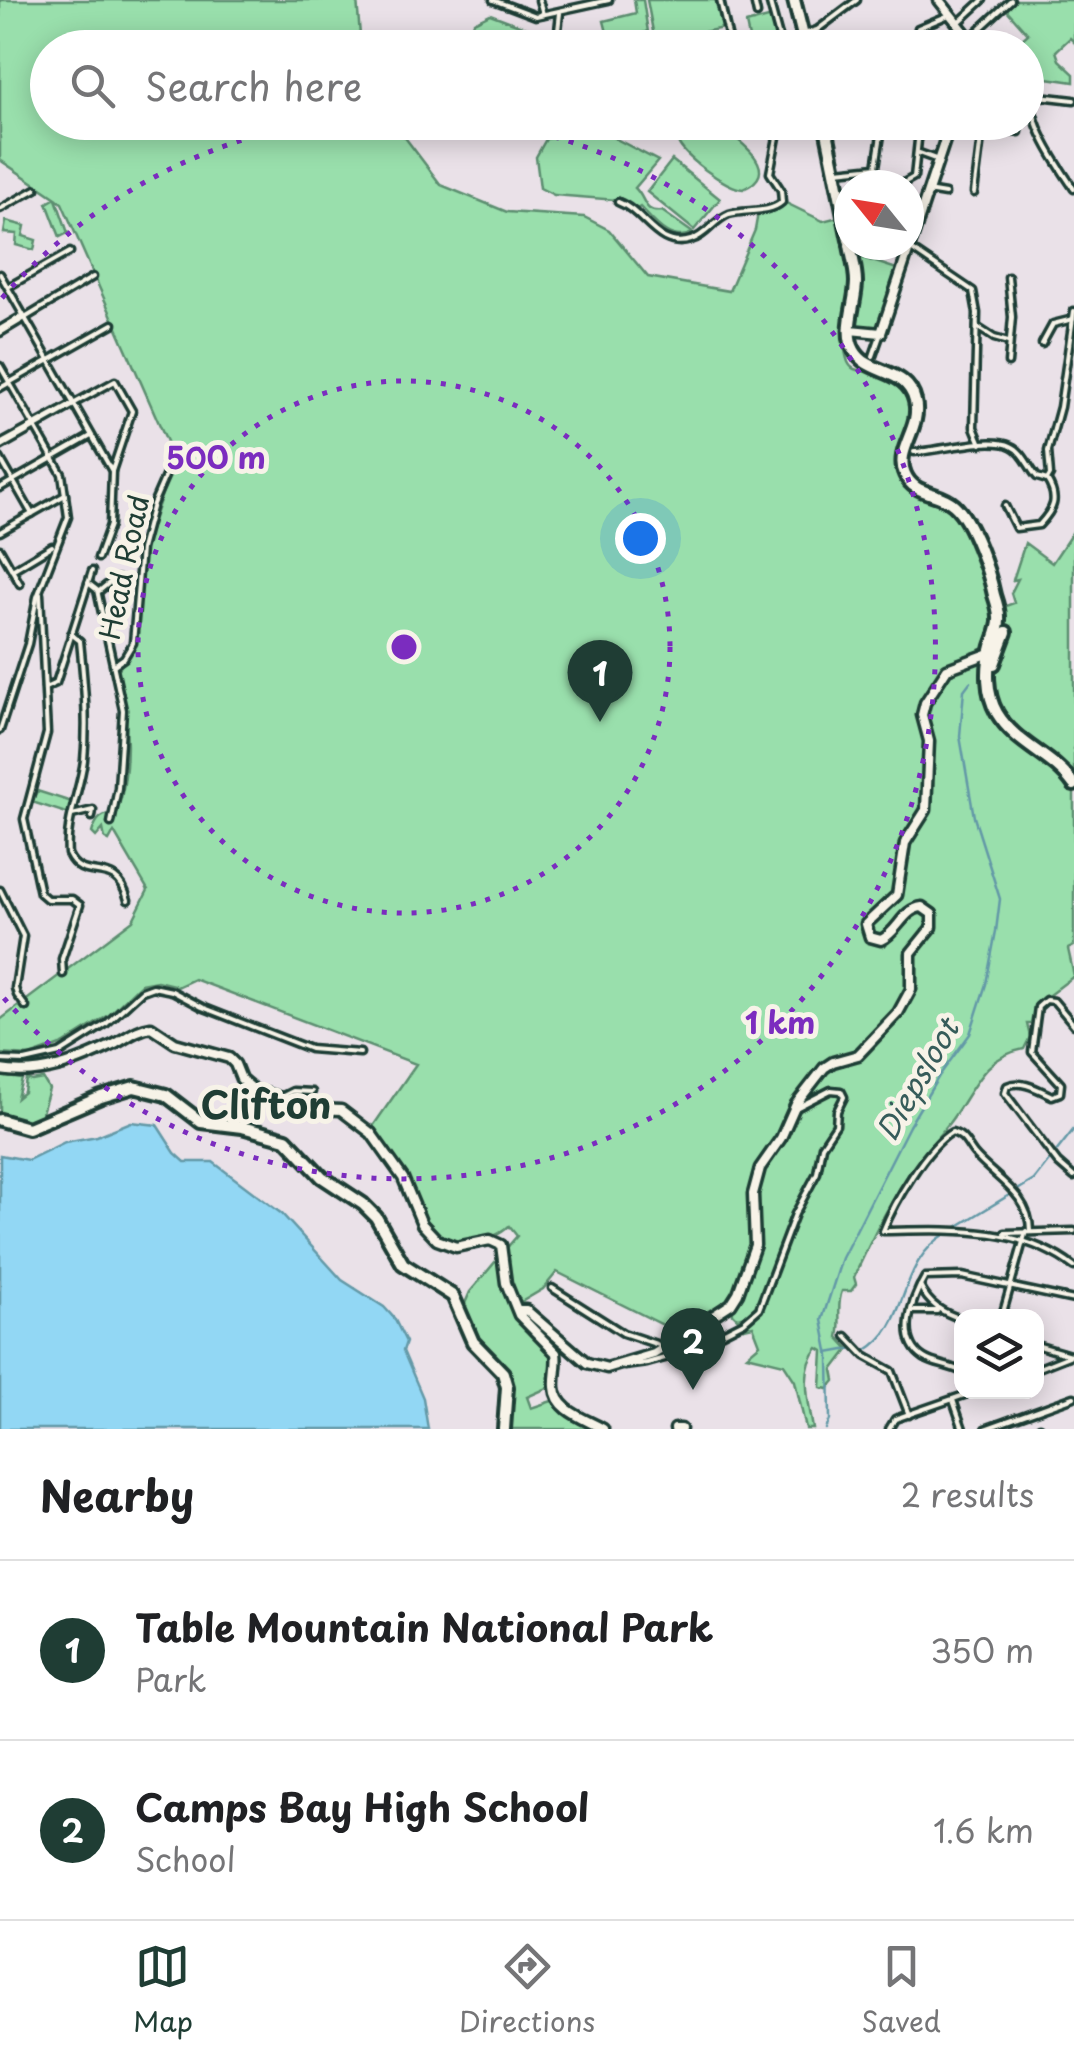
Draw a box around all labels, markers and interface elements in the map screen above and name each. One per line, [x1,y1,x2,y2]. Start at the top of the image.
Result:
search box [30,30,1044,140]
text: Search here [145,57,362,114]
icon: search [65,58,120,113]
north arrow [834,170,924,260]
text: 500 m [166,434,266,479]
street label: Head Road [87,491,159,643]
your location [615,513,666,564]
centre of rings [386,629,422,665]
pin: 1 [568,640,632,722]
text: 1 km [745,999,815,1044]
water label: Diepsloot [863,1007,971,1148]
district label: Clifton [201,1075,331,1132]
pin: 2 [660,1308,726,1390]
map controls [954,1309,1044,1399]
button: layers [954,1309,1044,1399]
text: Nearby [40,1463,194,1526]
text: 2 results [901,1470,1034,1518]
text: Table Mountain National Park [135,1598,714,1655]
text: 1 [65,1626,80,1674]
text: 350 m [930,1626,1034,1674]
text: Park [135,1655,207,1703]
text: Camps Bay High School [135,1778,589,1835]
text: 2 [61,1806,84,1854]
text: 1.6 km [933,1806,1034,1854]
text: School [135,1835,236,1883]
tab: Map [133,1939,193,2042]
tab: Directions [459,1939,595,2042]
tab: Saved [861,1939,941,2042]

